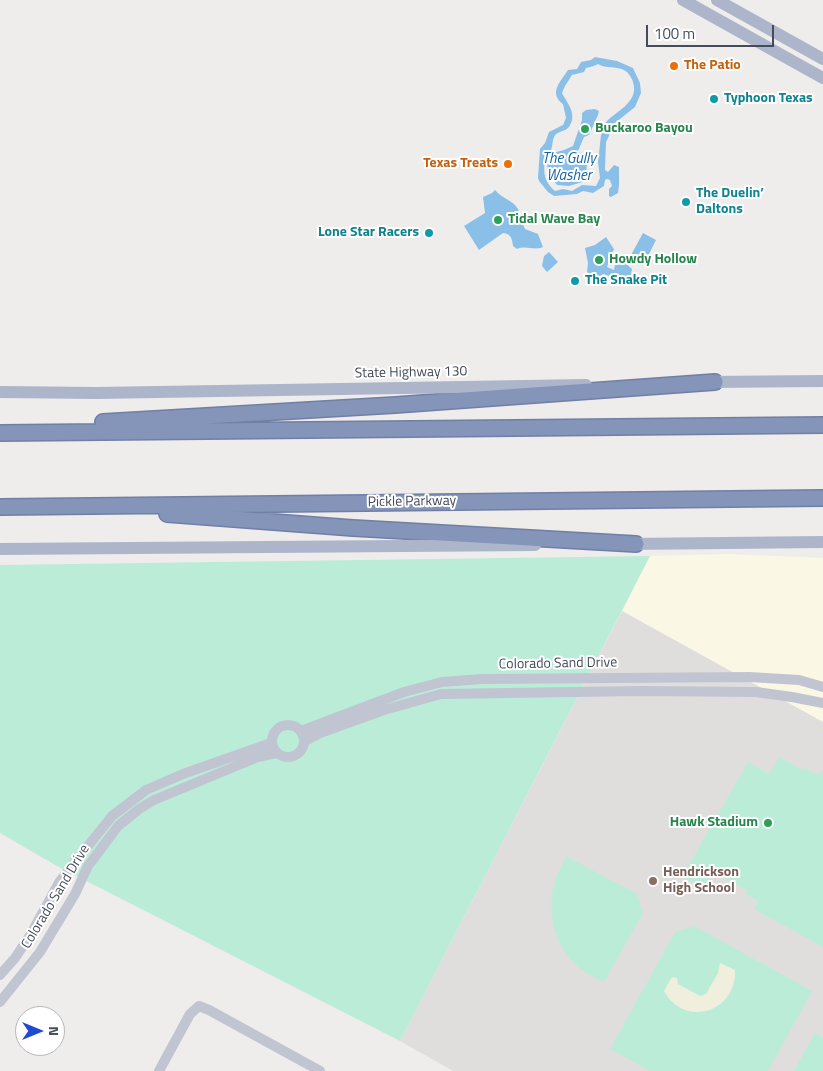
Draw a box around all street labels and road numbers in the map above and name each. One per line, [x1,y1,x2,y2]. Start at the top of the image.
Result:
street label: State Highway 130 [355,364,467,382]
street label: Pickle Parkway [368,493,456,511]
street label: Colorado Sand Drive [499,655,617,673]
street label: Colorado Sand Drive [18,842,94,952]

